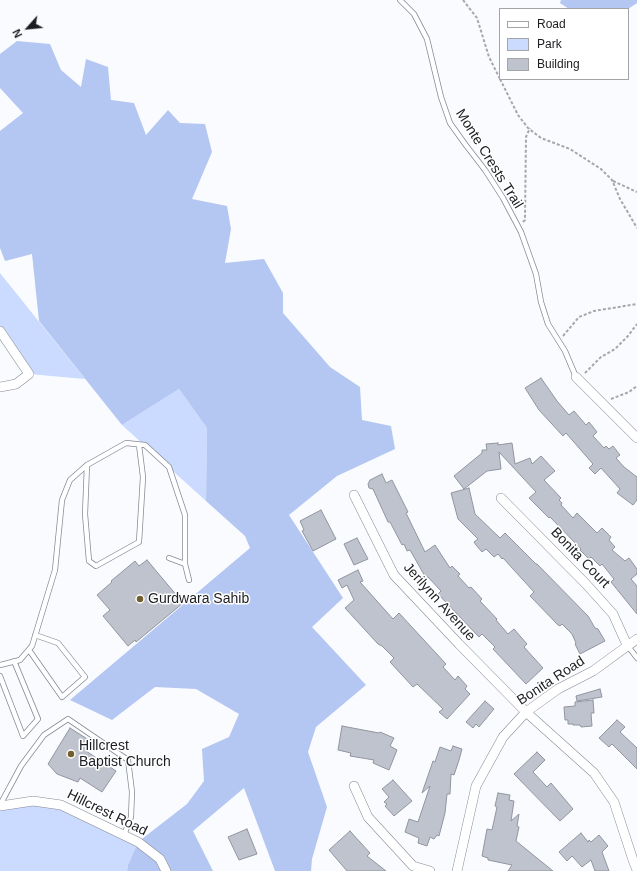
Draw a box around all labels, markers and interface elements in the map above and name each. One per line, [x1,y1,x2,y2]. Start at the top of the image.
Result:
north arrow [8,8,48,48]
legend [499,8,629,80]
text: Road [537,17,566,31]
text: N [10,27,24,40]
text: Park [537,37,562,51]
text: Building [537,57,580,71]
street label: Monte Crests Trail [452,106,526,212]
street label: Bonita Court [547,524,613,592]
street label: Jerilynn Avenue [400,559,478,645]
place label: Gurdwara Sahib [148,591,249,607]
marker: Gurdwara Sahib [135,594,145,604]
street label: Bonita Road [514,653,588,709]
place label: Hillcrest Baptist Church [79,738,171,770]
marker: Hillcrest Baptist Church [66,749,76,759]
street label: Hillcrest Road [64,786,150,840]

